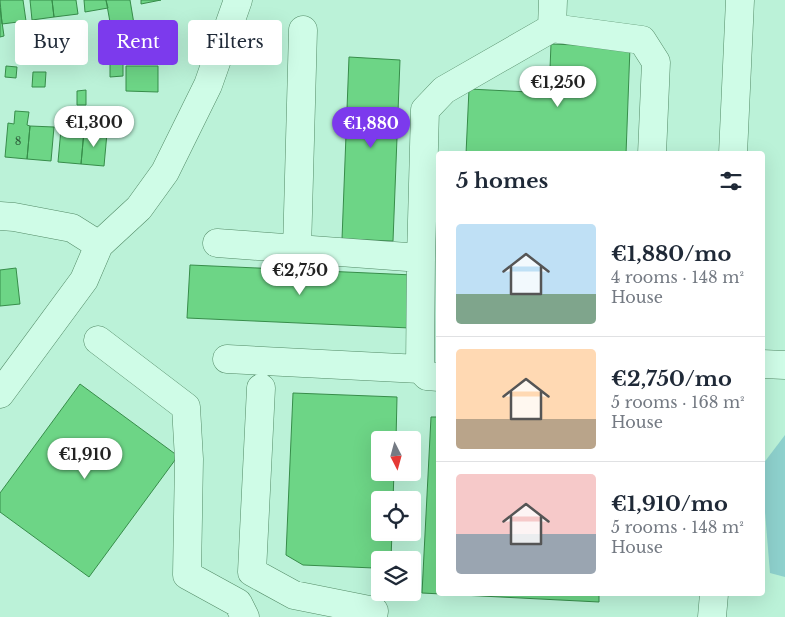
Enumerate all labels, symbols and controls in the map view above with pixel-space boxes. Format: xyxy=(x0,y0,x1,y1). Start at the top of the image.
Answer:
chip: Buy xyxy=(15,20,88,65)
chip: Rent xyxy=(98,20,178,65)
chip: Filters xyxy=(188,20,282,65)
pin: €1,250 xyxy=(517,66,599,108)
text: €1,250 xyxy=(530,72,586,92)
pin: €1,300 xyxy=(53,106,135,148)
pin: €1,880 xyxy=(330,106,412,149)
text: €1,300 xyxy=(65,112,123,132)
text: €1,880 xyxy=(343,113,399,133)
house number: 8 xyxy=(15,134,21,148)
icon: filters xyxy=(717,167,745,195)
text: 5 homes xyxy=(456,168,548,194)
text: €1,880/mo xyxy=(611,241,731,267)
icon: home xyxy=(496,244,556,304)
pin: €2,750 xyxy=(259,254,341,296)
text: €2,750 xyxy=(272,260,328,280)
text: 4 rooms · 148 m² xyxy=(611,267,744,287)
text: House xyxy=(611,287,663,307)
text: €2,750/mo xyxy=(611,366,732,392)
icon: home xyxy=(496,369,556,429)
text: 5 rooms · 168 m² xyxy=(611,392,745,412)
text: House xyxy=(611,412,663,432)
north arrow xyxy=(371,431,421,481)
map controls xyxy=(371,431,421,601)
pin: €1,910 xyxy=(44,438,126,480)
text: €1,910 xyxy=(58,444,112,464)
button: locate xyxy=(371,491,421,541)
text: €1,910/mo xyxy=(611,491,728,517)
icon: home xyxy=(496,494,556,554)
text: 5 rooms · 148 m² xyxy=(611,517,744,537)
text: House xyxy=(611,537,663,557)
button: layers xyxy=(371,551,421,601)

